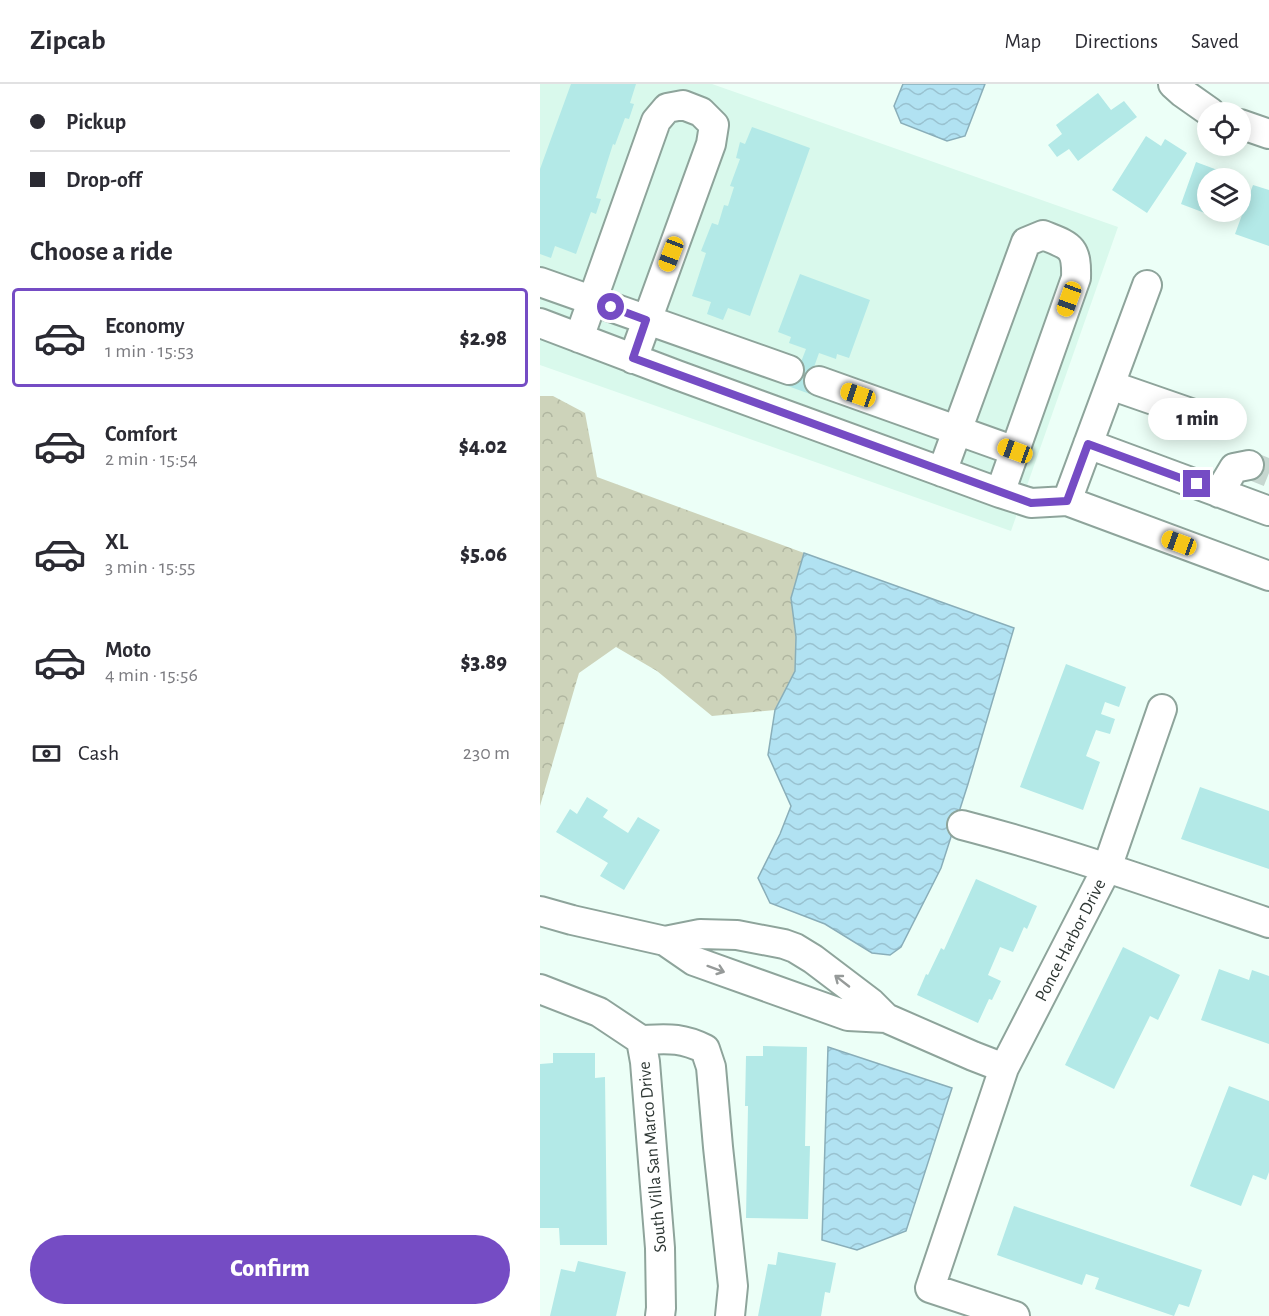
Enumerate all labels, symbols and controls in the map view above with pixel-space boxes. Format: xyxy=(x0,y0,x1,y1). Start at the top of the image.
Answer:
text: Zipcab xyxy=(30,27,106,55)
text: Map xyxy=(1005,31,1041,52)
text: Directions xyxy=(1074,31,1158,52)
text: Saved xyxy=(1191,31,1239,52)
map controls xyxy=(1197,102,1251,222)
button: locate xyxy=(1197,102,1251,156)
text: Pickup xyxy=(66,111,126,133)
button: layers xyxy=(1197,168,1251,222)
text: Drop-off xyxy=(66,169,142,191)
car xyxy=(656,234,686,274)
text: Choose a ride xyxy=(30,238,173,265)
car xyxy=(1054,279,1084,319)
route start xyxy=(597,293,624,320)
icon: car xyxy=(33,311,87,365)
text: Economy xyxy=(105,315,185,337)
text: $2.98 xyxy=(460,327,507,349)
text: 1 min · 15:53 xyxy=(105,341,194,361)
car xyxy=(838,381,878,409)
callout: 1 min xyxy=(1148,397,1246,439)
text: 1 min xyxy=(1176,409,1219,429)
icon: car xyxy=(33,419,87,473)
text: Comfort xyxy=(105,423,177,445)
text: $4.02 xyxy=(459,435,507,457)
car xyxy=(995,436,1035,466)
text: 2 min · 15:54 xyxy=(105,449,198,469)
route end xyxy=(1183,470,1210,497)
icon: car xyxy=(33,527,87,581)
car xyxy=(1159,528,1199,558)
text: XL xyxy=(105,531,128,553)
text: $5.06 xyxy=(460,543,507,565)
text: 3 min · 15:55 xyxy=(105,557,195,577)
icon: car xyxy=(33,635,87,689)
text: Moto xyxy=(105,639,151,661)
text: $3.89 xyxy=(460,651,507,673)
text: 4 min · 15:56 xyxy=(105,665,198,685)
icon: cash xyxy=(30,737,63,770)
text: Cash xyxy=(78,742,119,764)
text: 230 m xyxy=(463,743,510,763)
street label: Ponce Harbor Drive xyxy=(1032,876,1110,1005)
one-way arrow xyxy=(706,964,725,975)
one-way arrow xyxy=(834,974,850,987)
street label: South Villa San Marco Drive xyxy=(636,1061,670,1253)
button: Confirm xyxy=(30,1235,510,1304)

